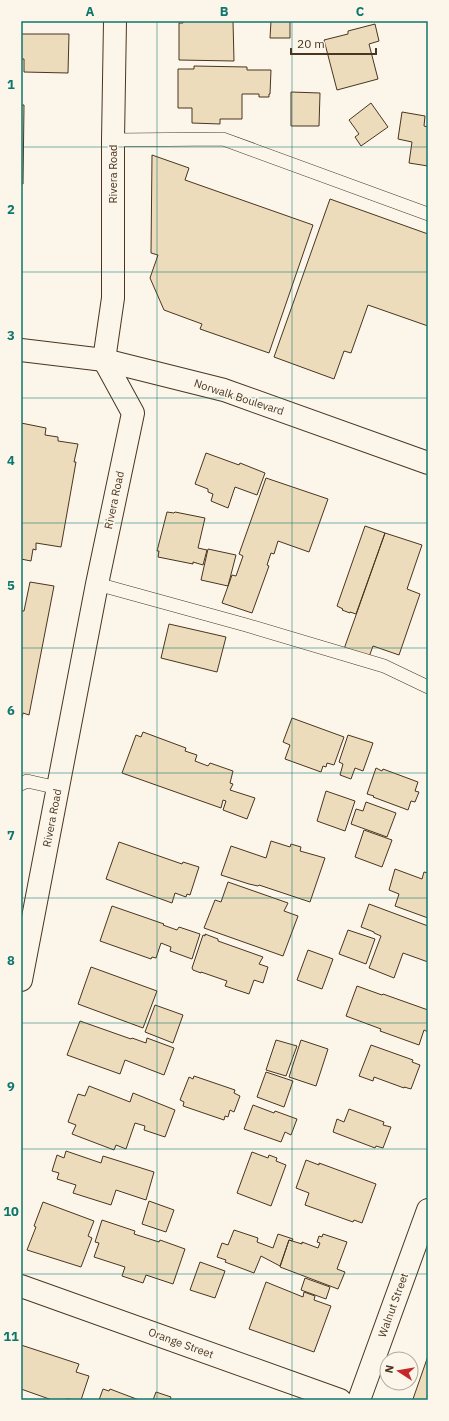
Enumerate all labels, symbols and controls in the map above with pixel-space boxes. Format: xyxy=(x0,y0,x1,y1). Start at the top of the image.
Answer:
text: A xyxy=(86,3,95,20)
text: B xyxy=(220,3,229,20)
text: C xyxy=(356,3,365,20)
scale bar xyxy=(291,30,376,56)
text: 20 m xyxy=(297,36,325,51)
text: 1 xyxy=(7,76,15,93)
street label: Rivera Road xyxy=(106,145,120,203)
text: 2 xyxy=(7,201,15,218)
text: 3 xyxy=(7,327,15,344)
street label: Norwalk Boulevard xyxy=(192,376,286,418)
text: 4 xyxy=(7,452,15,469)
street label: Rivera Road xyxy=(101,470,127,530)
text: 5 xyxy=(7,577,15,594)
text: 6 xyxy=(7,702,15,719)
street label: Rivera Road xyxy=(40,788,64,848)
text: 7 xyxy=(7,827,15,844)
text: 8 xyxy=(7,952,15,969)
text: 9 xyxy=(7,1078,15,1095)
text: 10 xyxy=(3,1203,19,1220)
street label: Walnut Street xyxy=(375,1271,411,1339)
street label: Orange Street xyxy=(146,1325,216,1361)
text: 11 xyxy=(3,1328,19,1345)
north arrow xyxy=(379,1351,419,1391)
text: N xyxy=(382,1364,397,1374)

